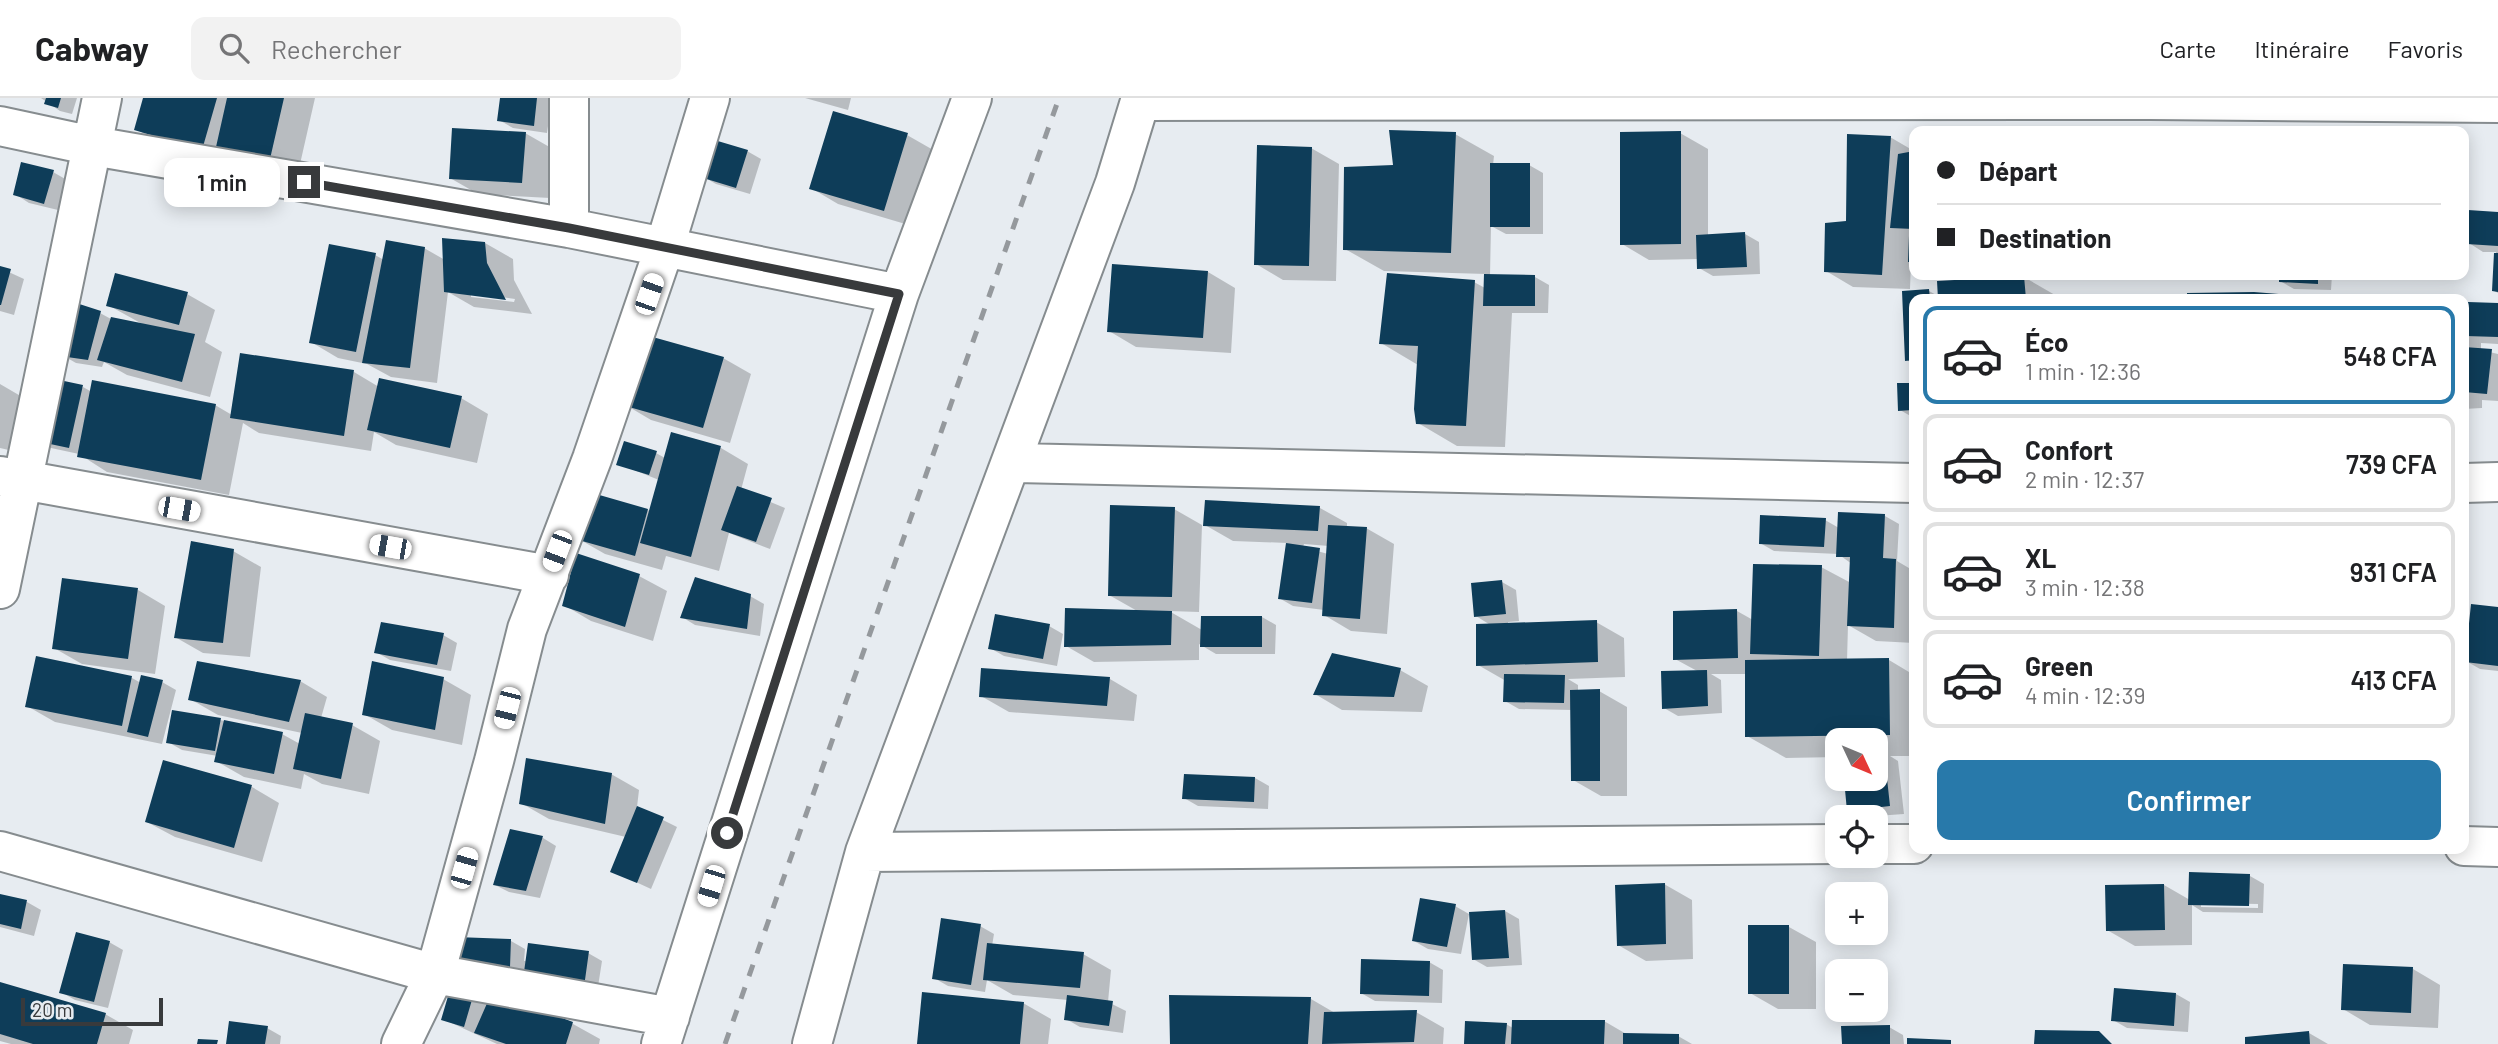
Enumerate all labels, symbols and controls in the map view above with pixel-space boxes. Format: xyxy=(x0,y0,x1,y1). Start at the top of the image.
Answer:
search box xyxy=(191,17,681,80)
text: Cabway xyxy=(35,28,149,68)
icon: search xyxy=(215,29,253,67)
text: Rechercher xyxy=(271,33,402,64)
text: Carte xyxy=(2160,34,2216,63)
text: Itinéraire xyxy=(2254,34,2350,63)
text: Favoris xyxy=(2388,34,2463,63)
text: Départ xyxy=(1979,155,2058,186)
callout: 1 min xyxy=(164,158,280,206)
route end xyxy=(288,166,320,198)
text: 1 min xyxy=(197,168,247,196)
text: Destination xyxy=(1979,222,2112,253)
car xyxy=(633,271,666,317)
icon: car xyxy=(1941,324,2004,387)
text: Éco xyxy=(2025,326,2068,357)
text: 548 CFA xyxy=(2343,340,2437,371)
text: 1 min · 12:36 xyxy=(2025,357,2141,385)
icon: car xyxy=(1941,432,2004,495)
text: Confort xyxy=(2025,434,2113,465)
text: 739 CFA xyxy=(2346,448,2437,479)
text: 2 min · 12:37 xyxy=(2025,465,2144,493)
car xyxy=(157,495,202,523)
car xyxy=(540,528,575,574)
car xyxy=(368,533,413,561)
icon: car xyxy=(1941,540,2004,603)
text: XL xyxy=(2025,542,2056,573)
text: 931 CFA xyxy=(2350,556,2437,587)
text: 3 min · 12:38 xyxy=(2025,573,2145,601)
icon: car xyxy=(1941,648,2004,711)
text: Green xyxy=(2025,650,2093,681)
text: 413 CFA xyxy=(2351,664,2437,695)
text: 4 min · 12:39 xyxy=(2025,681,2146,709)
car xyxy=(492,685,523,731)
north arrow xyxy=(1825,728,1888,791)
map controls xyxy=(1825,728,1888,1022)
button: Confirmer xyxy=(1937,760,2441,840)
button: locate xyxy=(1825,805,1888,868)
route start xyxy=(711,817,743,849)
car xyxy=(449,845,480,891)
car xyxy=(695,863,728,909)
button: + xyxy=(1825,882,1888,945)
button: − xyxy=(1825,959,1888,1022)
scale bar xyxy=(21,995,163,1027)
text: 20 m xyxy=(32,998,72,1021)

